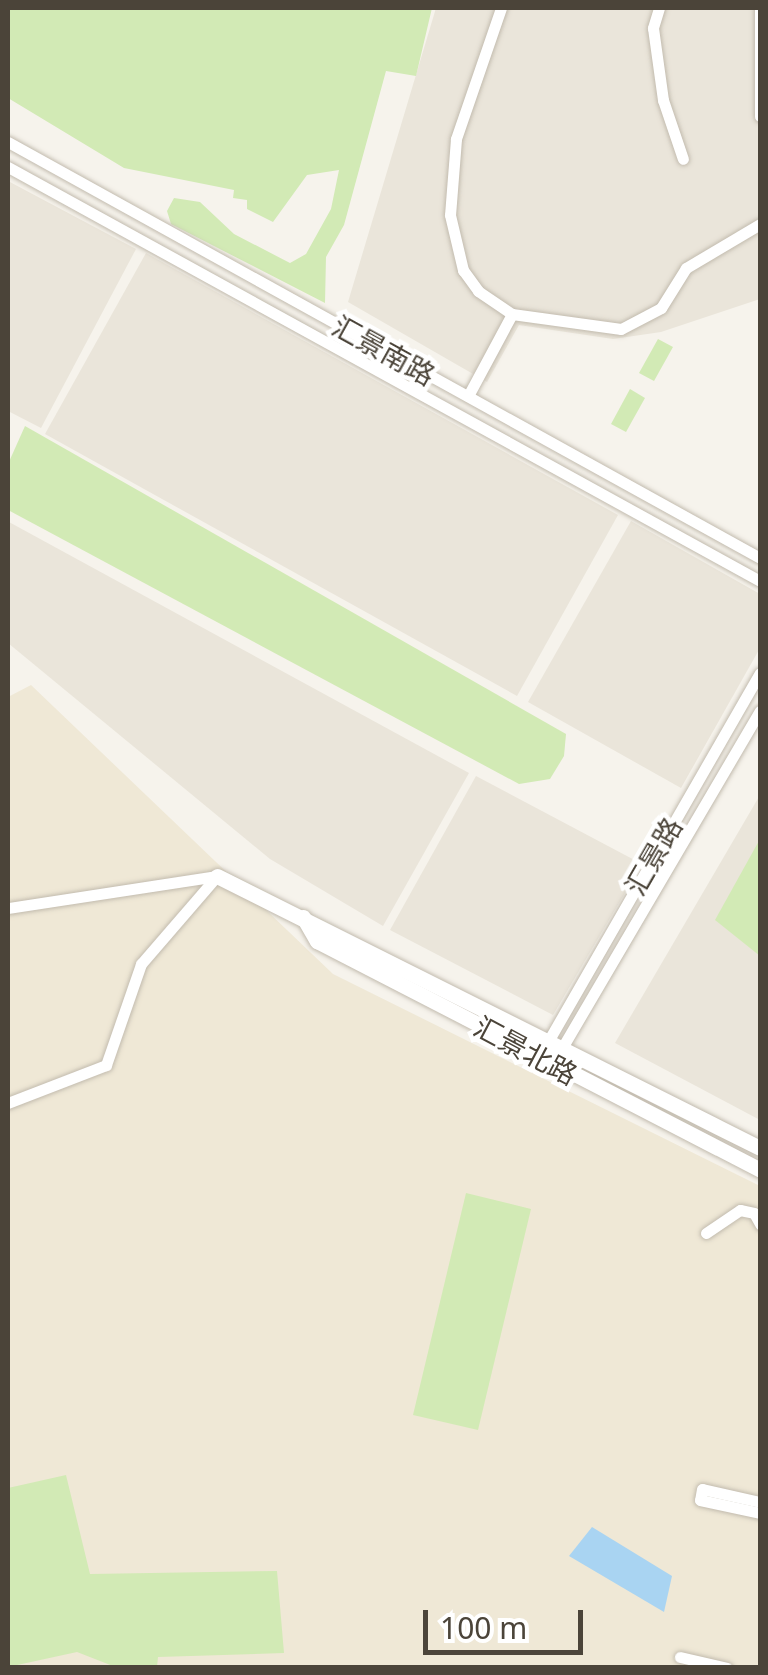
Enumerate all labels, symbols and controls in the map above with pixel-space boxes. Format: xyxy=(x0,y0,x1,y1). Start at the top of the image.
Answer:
street label: 汇景南路 xyxy=(327,308,441,392)
street label: 汇景路 xyxy=(617,811,689,901)
street label: 汇景北路 xyxy=(469,1009,583,1091)
scale bar xyxy=(428,1590,588,1652)
text: 100 m xyxy=(440,1607,527,1648)

